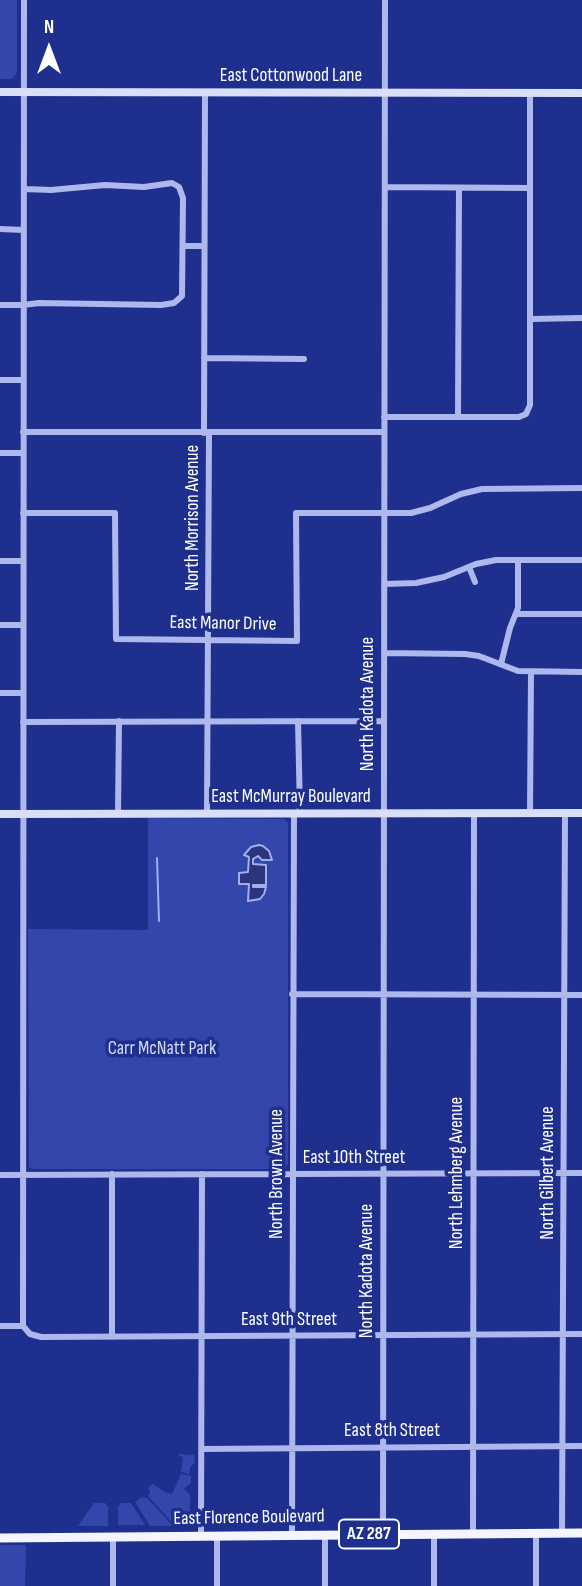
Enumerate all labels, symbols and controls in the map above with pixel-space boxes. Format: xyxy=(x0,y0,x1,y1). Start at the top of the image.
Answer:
north arrow xyxy=(14,14,84,84)
text: N xyxy=(44,16,54,39)
street label: East Cottonwood Lane xyxy=(220,65,362,87)
street label: North Morrison Avenue xyxy=(182,445,204,591)
street label: East Manor Drive xyxy=(169,612,277,636)
street label: North Kadota Avenue xyxy=(357,637,379,771)
street label: East McMurray Boulevard xyxy=(211,786,371,808)
park label: Carr McNatt Park xyxy=(108,1038,216,1060)
street label: North Lehmberg Avenue xyxy=(446,1097,468,1249)
street label: North Gilbert Avenue xyxy=(537,1106,559,1240)
street label: North Brown Avenue xyxy=(266,1109,288,1239)
street label: East 10th Street xyxy=(303,1147,405,1169)
street label: North Kadota Avenue xyxy=(356,1204,378,1338)
street label: East 9th Street xyxy=(241,1309,337,1331)
street label: East 8th Street xyxy=(344,1420,440,1442)
street label: East Florence Boulevard xyxy=(173,1505,325,1531)
road number: AZ 287 xyxy=(339,1520,399,1548)

